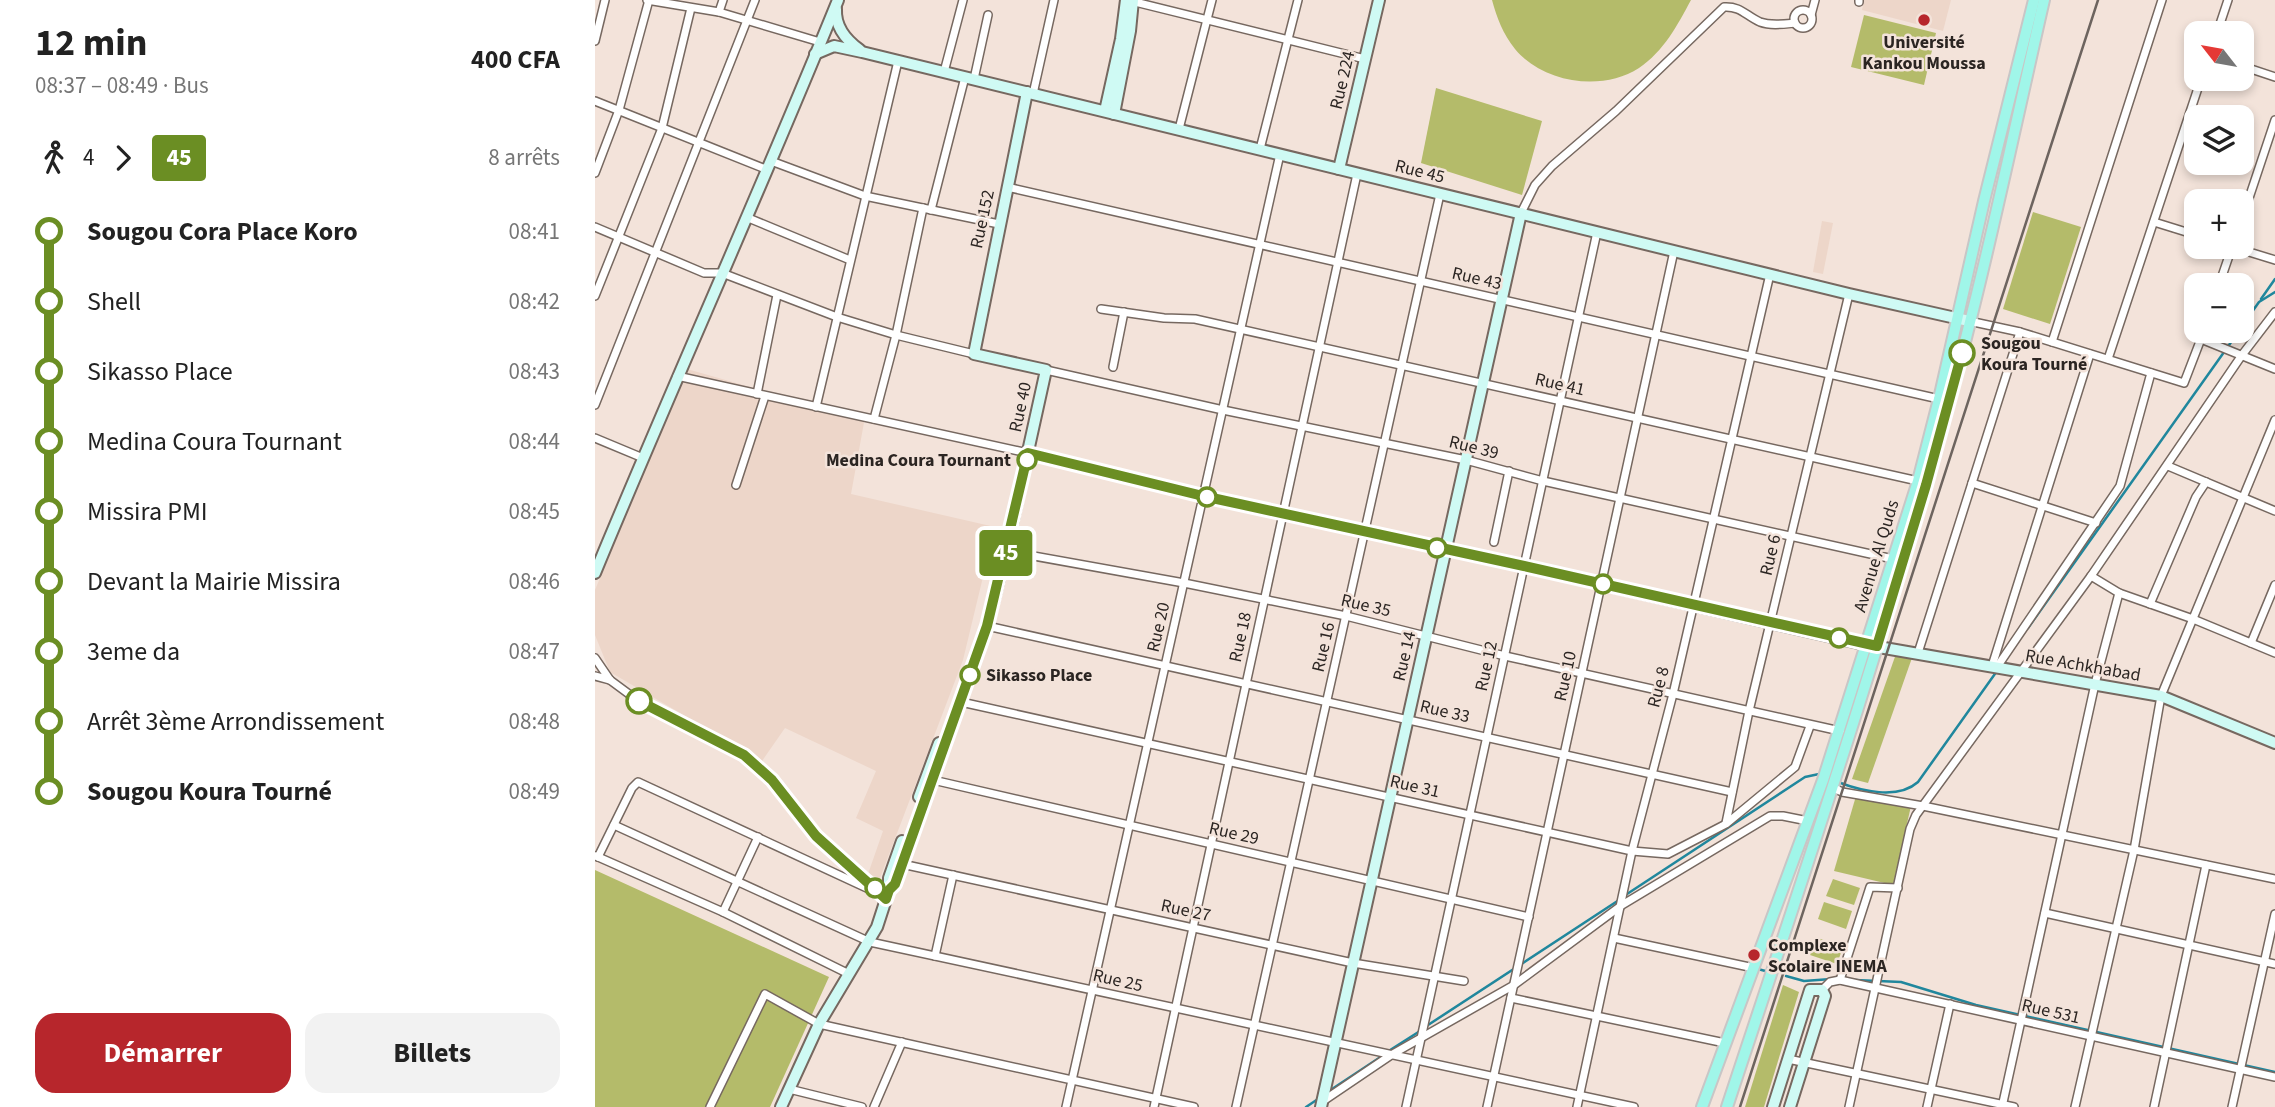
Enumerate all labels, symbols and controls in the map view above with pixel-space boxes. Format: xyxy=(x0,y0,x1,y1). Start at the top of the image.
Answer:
marker: Université Kankou Moussa xyxy=(1916,12,1932,28)
text: 12 min xyxy=(35,16,148,70)
north arrow xyxy=(2184,21,2254,91)
map controls xyxy=(2184,21,2254,343)
place label: Université Kankou Moussa xyxy=(1862,30,1986,76)
text: 400 CFA xyxy=(471,41,560,78)
street label: Rue 224 xyxy=(1324,48,1361,112)
text: 08:37 – 08:49 · Bus xyxy=(35,69,209,102)
button: layers xyxy=(2184,105,2254,175)
icon: walk xyxy=(35,139,73,177)
icon: forward xyxy=(104,139,142,177)
text: 45 xyxy=(166,140,192,175)
text: 4 xyxy=(83,141,94,174)
text: 8 arrêts xyxy=(488,141,560,174)
street label: Rue 45 xyxy=(1392,153,1447,190)
street label: Rue 152 xyxy=(964,187,1001,251)
button: + xyxy=(2184,189,2254,259)
text: Sougou Cora Place Koro xyxy=(87,213,358,250)
text: 08:41 xyxy=(509,215,560,248)
street label: Rue 43 xyxy=(1449,261,1504,296)
button: − xyxy=(2184,273,2254,343)
text: Shell xyxy=(87,283,141,320)
text: 08:42 xyxy=(509,285,560,318)
place label: Sougou Koura Tourné xyxy=(1981,331,2087,377)
marker: Sougou Koura Tourné xyxy=(1949,340,1975,366)
text: Sikasso Place xyxy=(87,353,233,390)
text: 08:43 xyxy=(509,355,560,388)
street label: Rue 41 xyxy=(1532,367,1587,402)
street label: Rue 40 xyxy=(1003,380,1038,434)
text: Medina Coura Tournant xyxy=(87,423,342,460)
text: 08:44 xyxy=(509,425,560,458)
street label: Rue 39 xyxy=(1446,429,1501,466)
place label: Medina Coura Tournant xyxy=(826,448,1011,473)
marker: Medina Coura Tournant xyxy=(1017,450,1037,470)
unlabelled marker xyxy=(1197,487,1217,507)
text: Missira PMI xyxy=(87,493,208,530)
text: 08:45 xyxy=(509,495,560,528)
street label: Avenue Al Quds xyxy=(1848,497,1905,615)
line badge: 45 xyxy=(975,530,1038,576)
street label: Rue 6 xyxy=(1754,532,1787,578)
text: 45 xyxy=(993,535,1019,570)
unlabelled marker xyxy=(1427,538,1447,558)
text: Devant la Mairie Missira xyxy=(87,563,341,600)
text: 08:46 xyxy=(509,565,560,598)
unlabelled marker xyxy=(1593,574,1613,594)
street label: Rue 35 xyxy=(1338,588,1393,623)
street label: Rue 20 xyxy=(1141,600,1176,655)
street label: Rue 18 xyxy=(1223,610,1258,664)
street label: Rue 16 xyxy=(1306,620,1341,675)
unlabelled marker xyxy=(1829,628,1849,648)
street label: Rue 14 xyxy=(1387,629,1422,684)
text: 3eme da xyxy=(87,633,180,670)
text: 08:47 xyxy=(509,635,560,668)
street label: Rue 12 xyxy=(1469,639,1504,693)
street label: Rue Achkhabad xyxy=(2023,643,2143,688)
street label: Rue 10 xyxy=(1548,649,1583,703)
place label: Sikasso Place xyxy=(986,663,1092,688)
street label: Rue 8 xyxy=(1641,664,1676,710)
marker: Sikasso Place xyxy=(960,665,980,685)
unlabelled marker xyxy=(626,688,652,714)
street label: Rue 33 xyxy=(1417,694,1472,729)
text: Arrêt 3ème Arrondissement xyxy=(87,703,384,740)
text: 08:48 xyxy=(509,705,560,738)
street label: Rue 31 xyxy=(1387,769,1442,804)
text: Sougou Koura Tourné xyxy=(87,773,332,810)
text: 08:49 xyxy=(509,775,560,808)
street label: Rue 29 xyxy=(1206,816,1261,851)
unlabelled marker xyxy=(865,878,885,898)
street label: Rue 27 xyxy=(1159,893,1213,928)
place label: Complexe Scolaire INEMA xyxy=(1768,933,1887,979)
marker: Complexe Scolaire INEMA xyxy=(1746,947,1762,963)
street label: Rue 25 xyxy=(1090,963,1145,998)
street label: Rue 531 xyxy=(2019,993,2083,1030)
button: Démarrer xyxy=(35,1013,291,1093)
button: Billets xyxy=(305,1013,560,1093)

